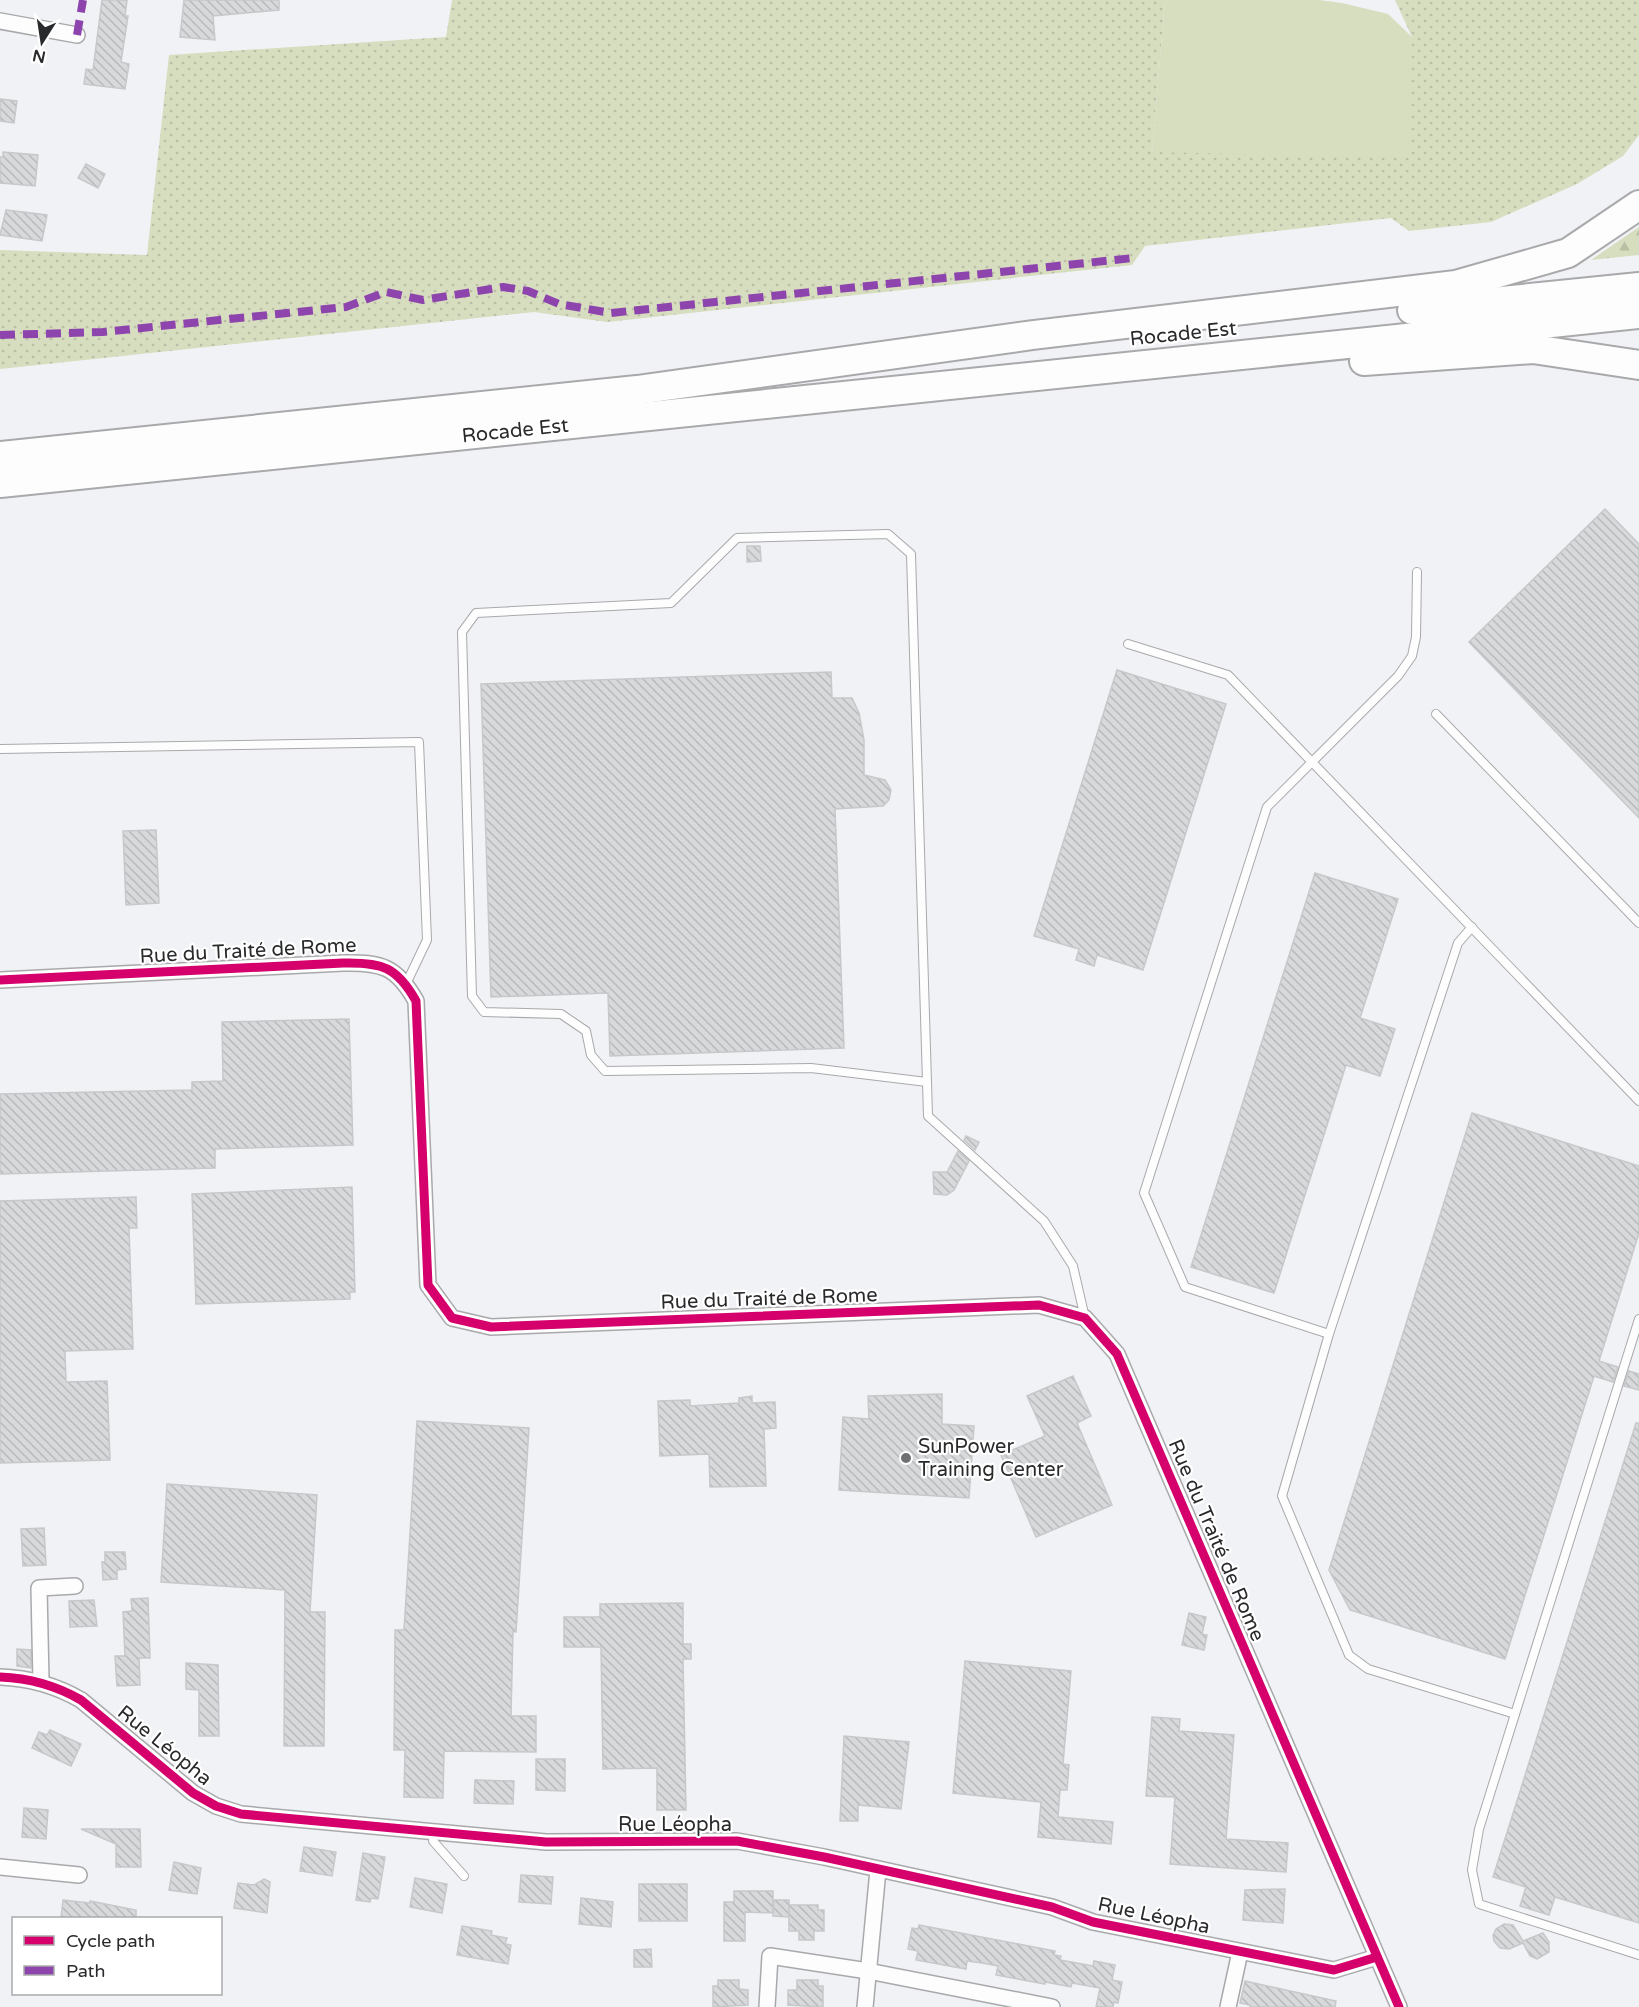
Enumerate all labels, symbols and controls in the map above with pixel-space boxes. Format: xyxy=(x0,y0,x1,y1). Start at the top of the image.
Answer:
north arrow xyxy=(12,12,72,72)
text: N xyxy=(31,45,47,67)
street label: Rocade Est xyxy=(1129,316,1238,352)
street label: Rocade Est xyxy=(461,413,570,449)
street label: Rue du Traité de Rome xyxy=(139,933,357,969)
street label: Rue du Traité de Rome xyxy=(660,1283,878,1315)
place label: SunPower Training Center xyxy=(918,1435,1064,1482)
street label: Rue du Traité de Rome xyxy=(1163,1436,1270,1645)
marker: SunPower Training Center xyxy=(899,1451,913,1465)
street label: Rue Léopha xyxy=(113,1701,216,1791)
street label: Rue Léopha xyxy=(618,1813,732,1837)
street label: Rue Léopha xyxy=(1096,1892,1212,1940)
legend xyxy=(12,1917,222,1995)
text: Cycle path xyxy=(66,1930,155,1952)
text: Path xyxy=(66,1960,105,1982)

